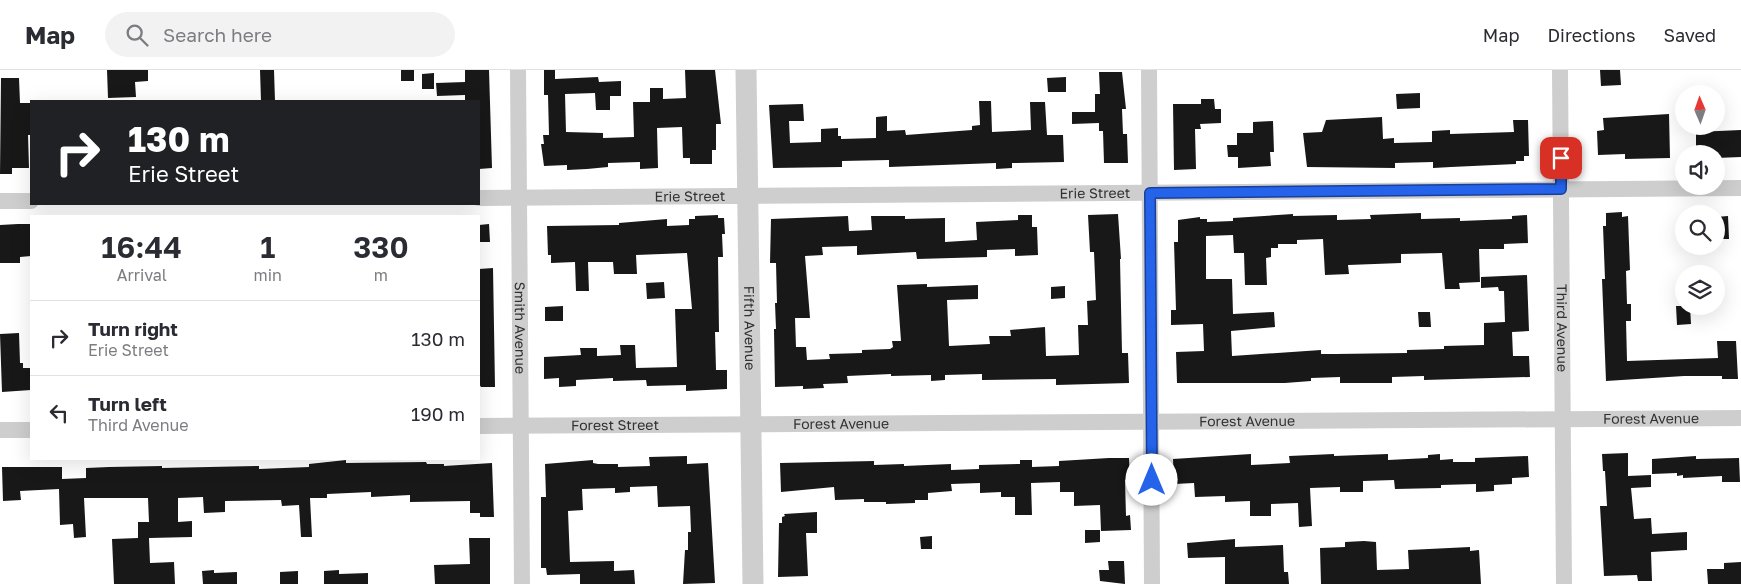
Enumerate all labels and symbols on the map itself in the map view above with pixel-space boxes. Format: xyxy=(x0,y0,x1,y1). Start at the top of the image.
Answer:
north arrow xyxy=(1675,85,1725,135)
pin xyxy=(1540,137,1582,179)
street label: Erie Street xyxy=(1059,184,1130,201)
street label: Erie Street xyxy=(654,187,726,205)
street label: Smith Avenue xyxy=(512,282,529,374)
street label: Third Avenue xyxy=(1554,284,1571,372)
street label: Fifth Avenue xyxy=(741,286,759,370)
street label: Forest Avenue xyxy=(1603,409,1699,427)
street label: Forest Avenue xyxy=(1199,412,1295,429)
street label: Forest Avenue xyxy=(793,414,889,432)
street label: Forest Street xyxy=(571,416,659,433)
position arrow xyxy=(1125,453,1177,505)

